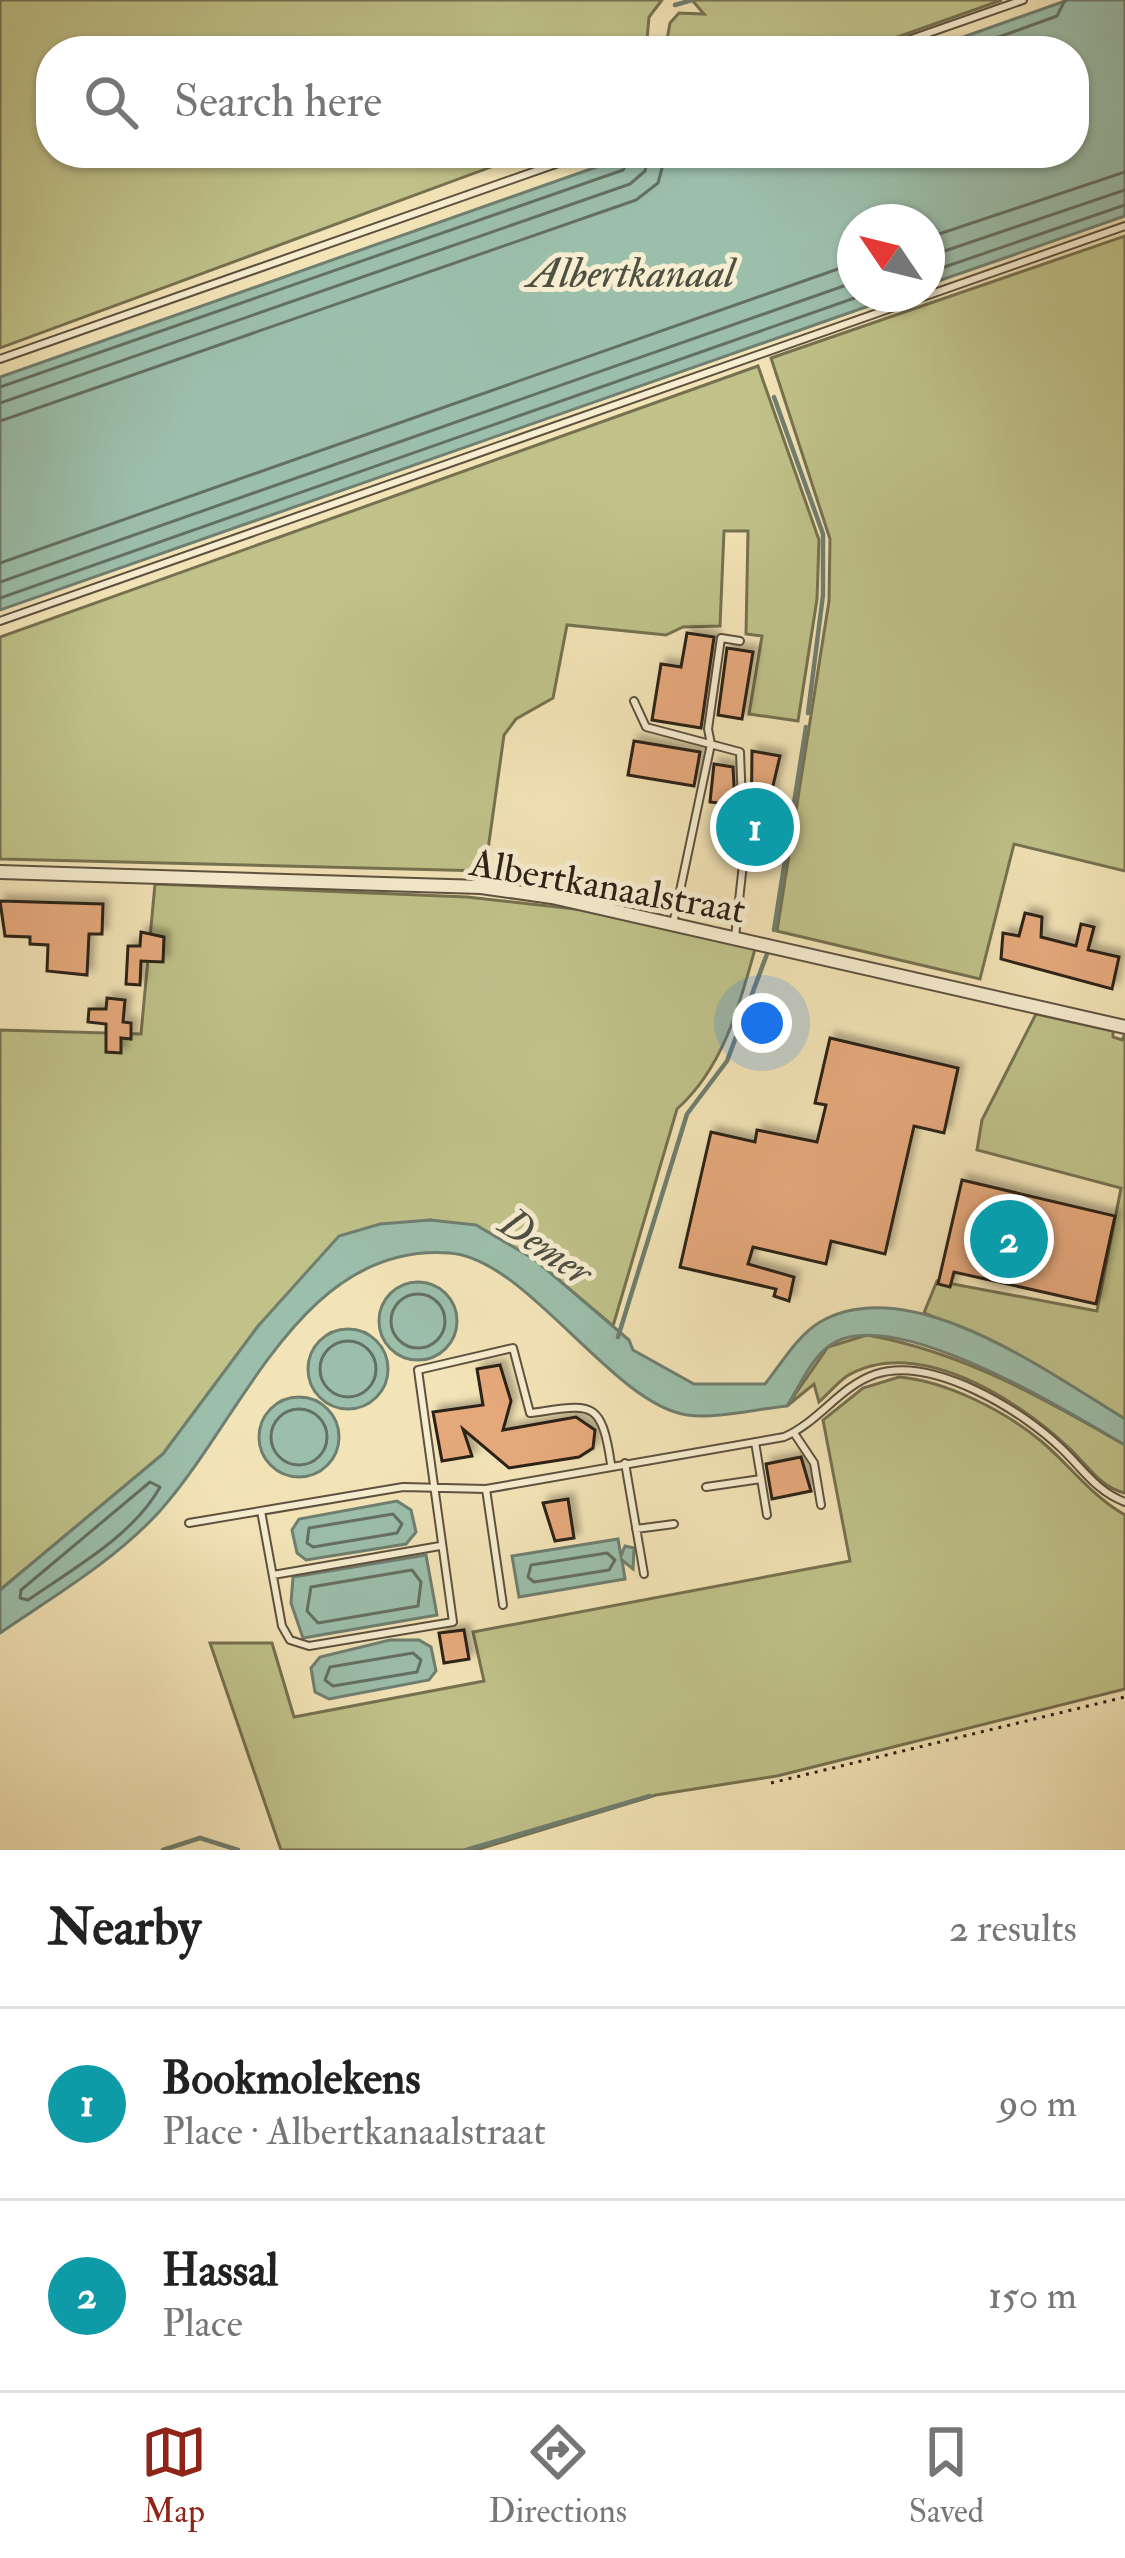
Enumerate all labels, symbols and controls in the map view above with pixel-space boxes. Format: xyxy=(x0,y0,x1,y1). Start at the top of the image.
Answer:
search box xyxy=(36,36,1089,168)
icon: search xyxy=(78,69,144,135)
text: Search here xyxy=(174,74,382,130)
north arrow xyxy=(837,204,945,312)
water label: Albertkanaal xyxy=(523,248,738,300)
pin: 1 xyxy=(716,782,794,872)
street label: Albertkanaalstraat xyxy=(465,838,749,935)
your location xyxy=(732,993,792,1053)
pin: 2 xyxy=(970,1194,1048,1284)
water label: Demer xyxy=(487,1196,605,1300)
text: Nearby xyxy=(48,1896,201,1960)
text: 2 results xyxy=(949,1904,1077,1953)
text: Bookmolekens xyxy=(162,2051,421,2107)
text: 1 xyxy=(80,2079,94,2128)
text: 90 m xyxy=(999,2079,1077,2128)
text: Place · Albertkanaalstraat xyxy=(162,2107,546,2156)
text: Hassal xyxy=(162,2243,278,2299)
text: 2 xyxy=(77,2271,97,2320)
text: 150 m xyxy=(988,2271,1077,2320)
text: Place xyxy=(162,2299,243,2348)
tab: Map xyxy=(141,2419,207,2532)
tab: Directions xyxy=(489,2419,627,2532)
tab: Saved xyxy=(909,2419,984,2532)

